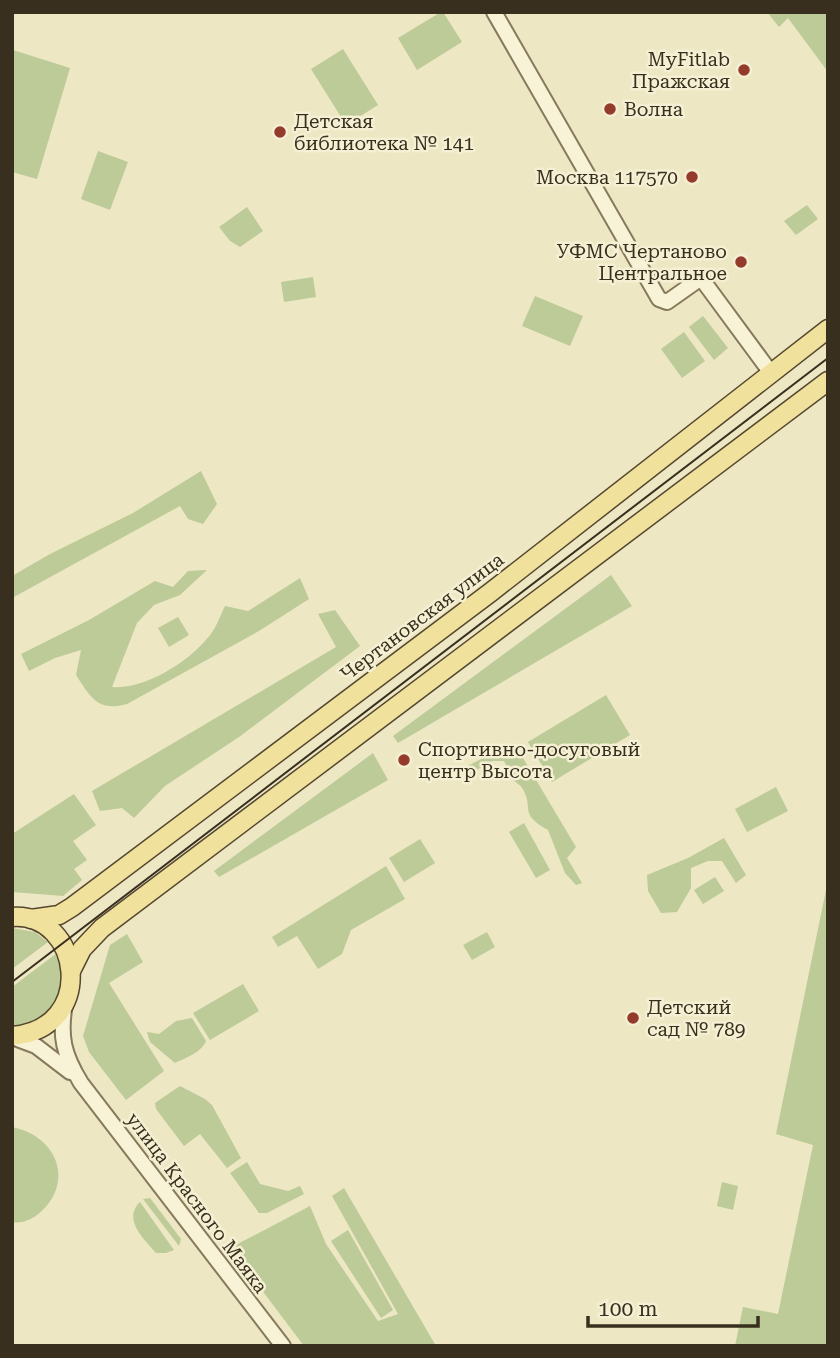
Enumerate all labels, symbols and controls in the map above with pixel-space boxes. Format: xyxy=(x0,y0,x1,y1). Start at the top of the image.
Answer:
place label: MyFitlab Пражская xyxy=(632,48,730,93)
marker: MyFitlab Пражская xyxy=(736,62,752,78)
place label: Волна xyxy=(624,98,684,121)
marker: Волна xyxy=(602,101,618,117)
place label: Детская библиотека № 141 xyxy=(294,110,474,155)
marker: Детская библиотека № 141 xyxy=(272,124,288,140)
place label: Москва 117570 xyxy=(536,166,678,189)
marker: Москва 117570 xyxy=(684,169,700,185)
place label: УФМС Чертаново Центральное xyxy=(557,240,727,285)
marker: УФМС Чертаново Центральное xyxy=(733,254,749,270)
street label: Чертановская улица xyxy=(336,548,509,686)
place label: Спортивно-досуговый центр Высота xyxy=(418,738,641,783)
marker: Спортивно-досуговый центр Высота xyxy=(396,752,412,768)
place label: Детский сад № 789 xyxy=(647,996,746,1041)
marker: Детский сад № 789 xyxy=(625,1010,641,1026)
street label: улица Красного Маяка xyxy=(122,1108,273,1298)
scale bar xyxy=(588,1284,758,1328)
text: 100 m xyxy=(598,1297,658,1321)

